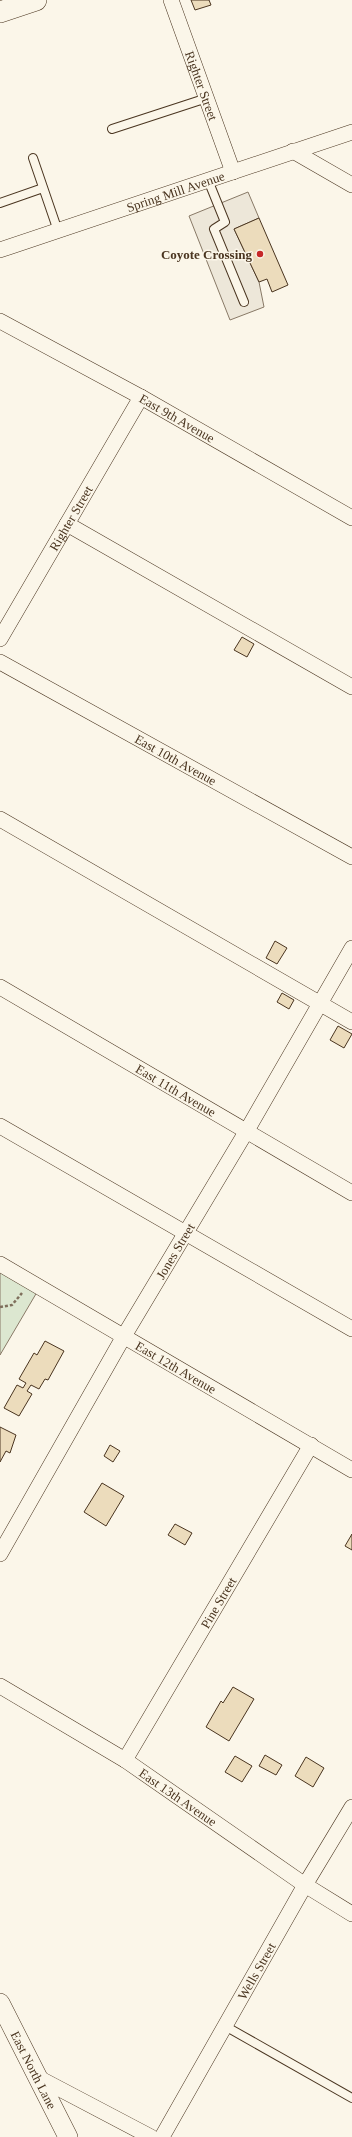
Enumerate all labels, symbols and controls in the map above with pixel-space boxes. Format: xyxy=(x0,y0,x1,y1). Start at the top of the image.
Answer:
street label: Righter Street xyxy=(182,49,221,123)
street label: Spring Mill Avenue xyxy=(124,168,227,215)
place label: Coyote Crossing xyxy=(161,247,252,262)
marker: Coyote Crossing xyxy=(255,249,265,259)
street label: East 9th Avenue xyxy=(137,390,218,445)
street label: Righter Street xyxy=(46,483,95,553)
street label: East 10th Avenue xyxy=(132,731,219,788)
street label: East 11th Avenue xyxy=(133,1061,219,1119)
street label: Jones Street xyxy=(152,1220,198,1282)
street label: East 12th Avenue xyxy=(133,1338,219,1397)
street label: Pine Street xyxy=(197,1574,239,1631)
street label: East 13th Avenue xyxy=(137,1765,220,1829)
street label: Wells Street xyxy=(234,1939,279,2002)
street label: East North Lane xyxy=(8,2028,60,2112)

